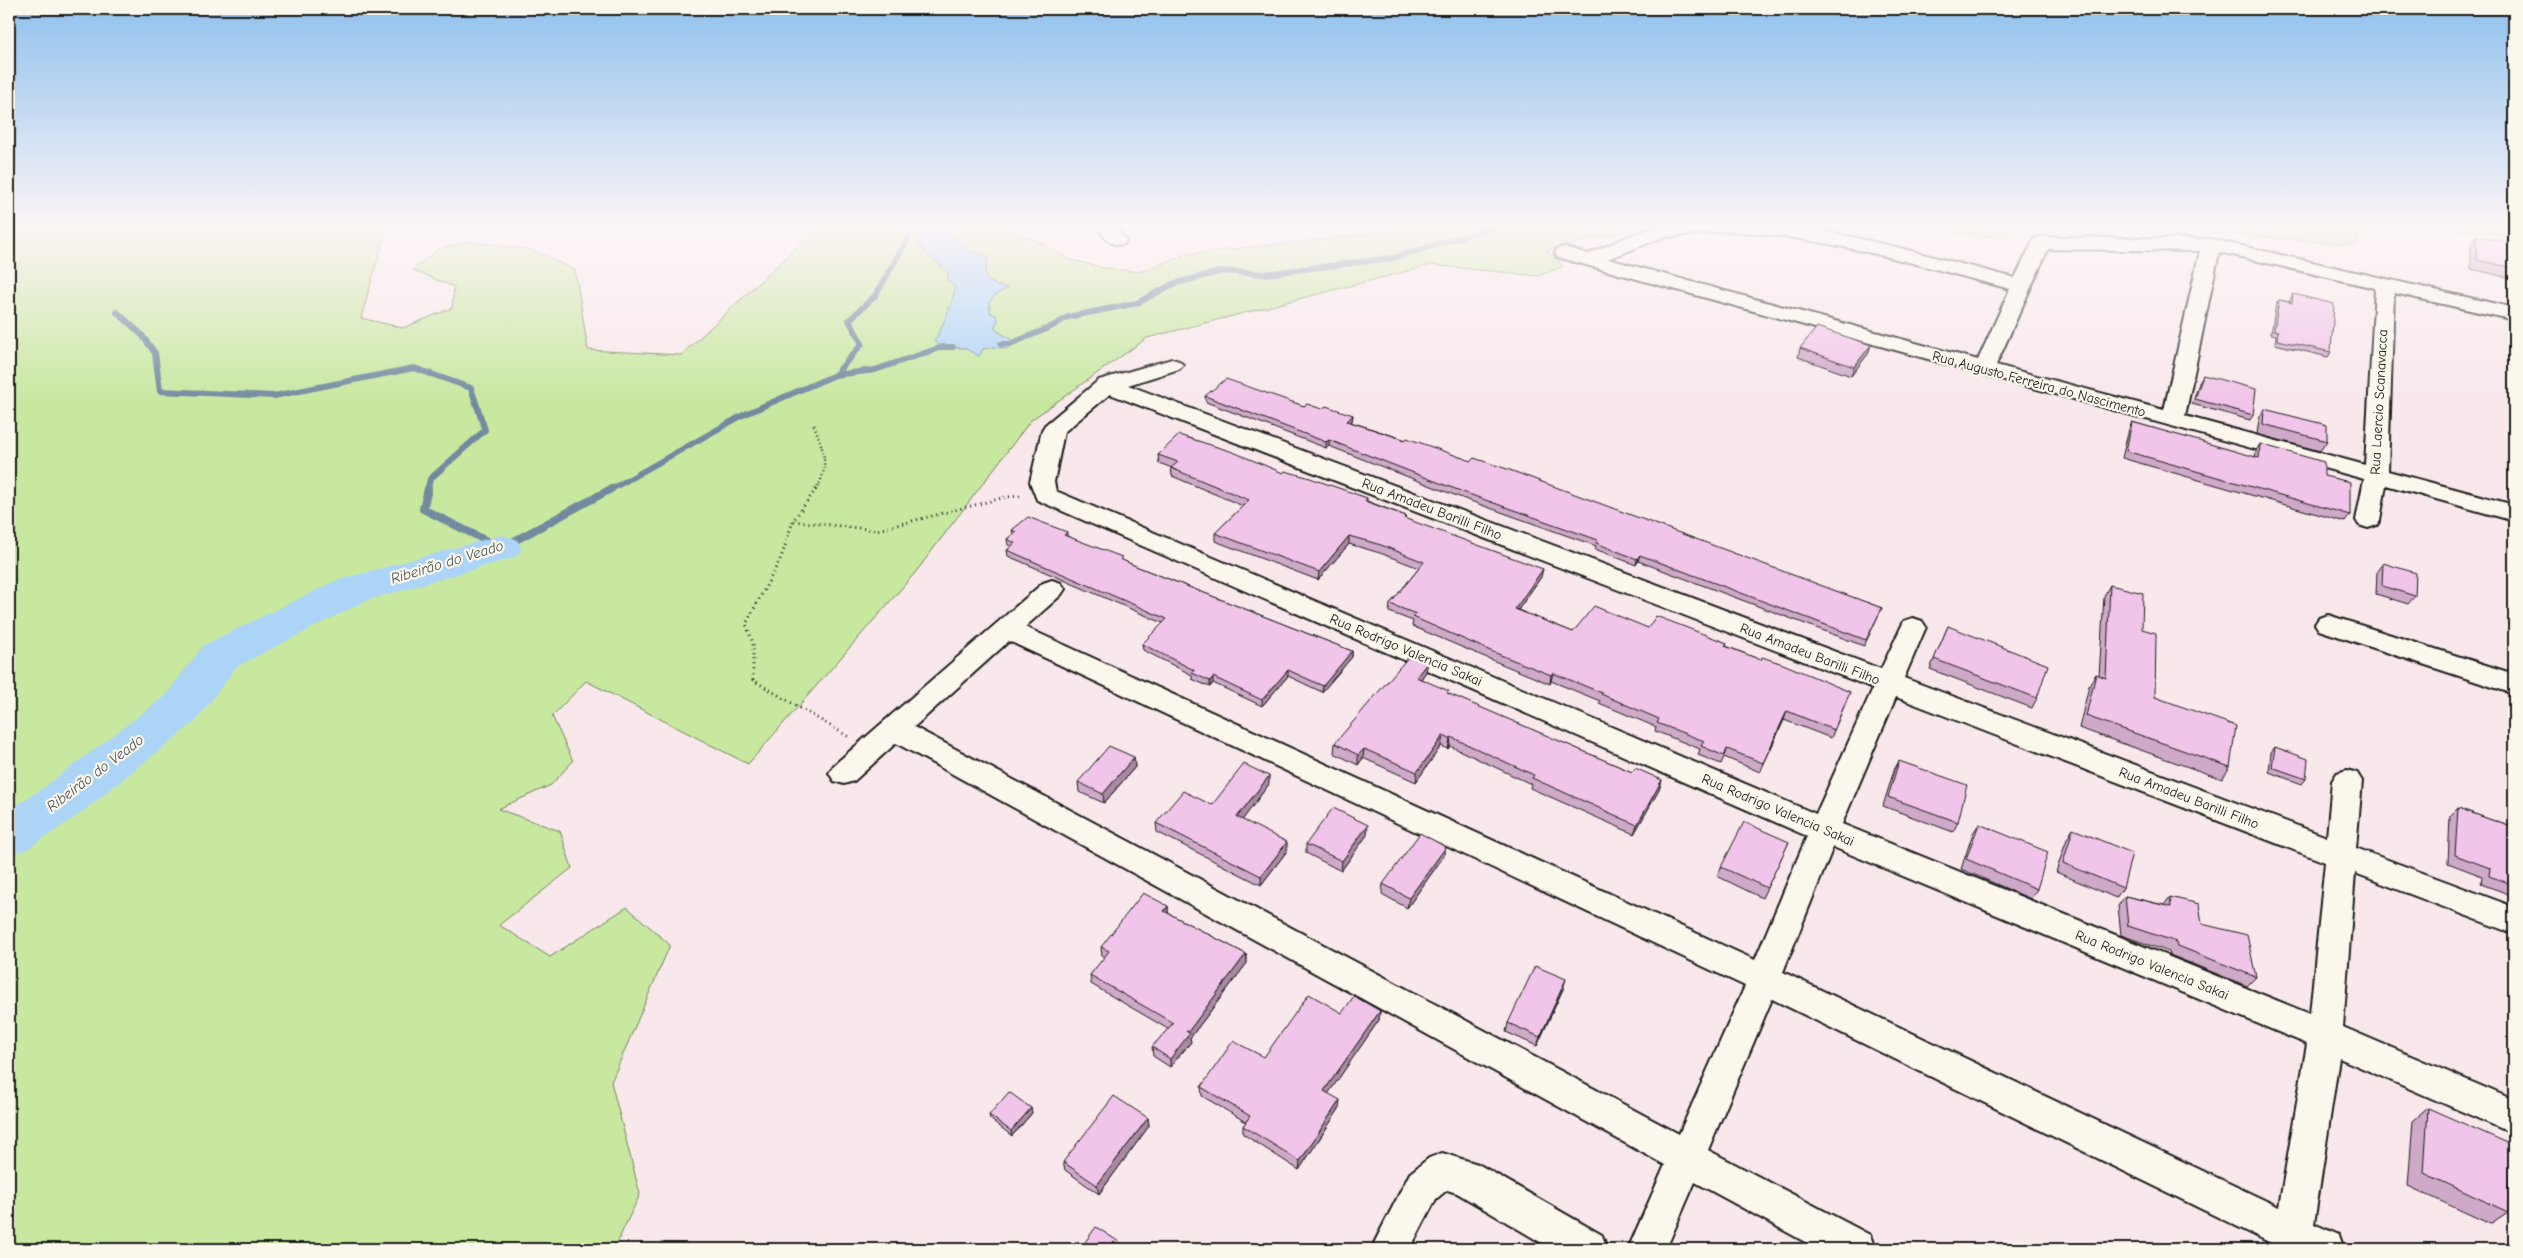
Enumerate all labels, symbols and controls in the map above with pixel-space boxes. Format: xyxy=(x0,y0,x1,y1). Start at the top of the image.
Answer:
street label: Rua Laercio Scanavacca xyxy=(2367,329,2391,475)
street label: Rua Augusto Ferreira do Nascimento xyxy=(1930,347,2148,421)
street label: Rua Amadeu Barilli Filho xyxy=(1360,474,1504,544)
water label: Ribeirão do Veado xyxy=(388,536,506,588)
street label: Rua Rodrigo Valencia Sakai xyxy=(1327,610,1485,690)
street label: Rua Amadeu Barilli Filho xyxy=(1738,619,1882,689)
water label: Ribeirão do Veado xyxy=(43,731,147,815)
street label: Rua Amadeu Barilli Filho xyxy=(2117,763,2261,833)
street label: Rua Rodrigo Valencia Sakai xyxy=(1699,770,1857,850)
street label: Rua Rodrigo Valencia Sakai xyxy=(2073,926,2231,1004)

